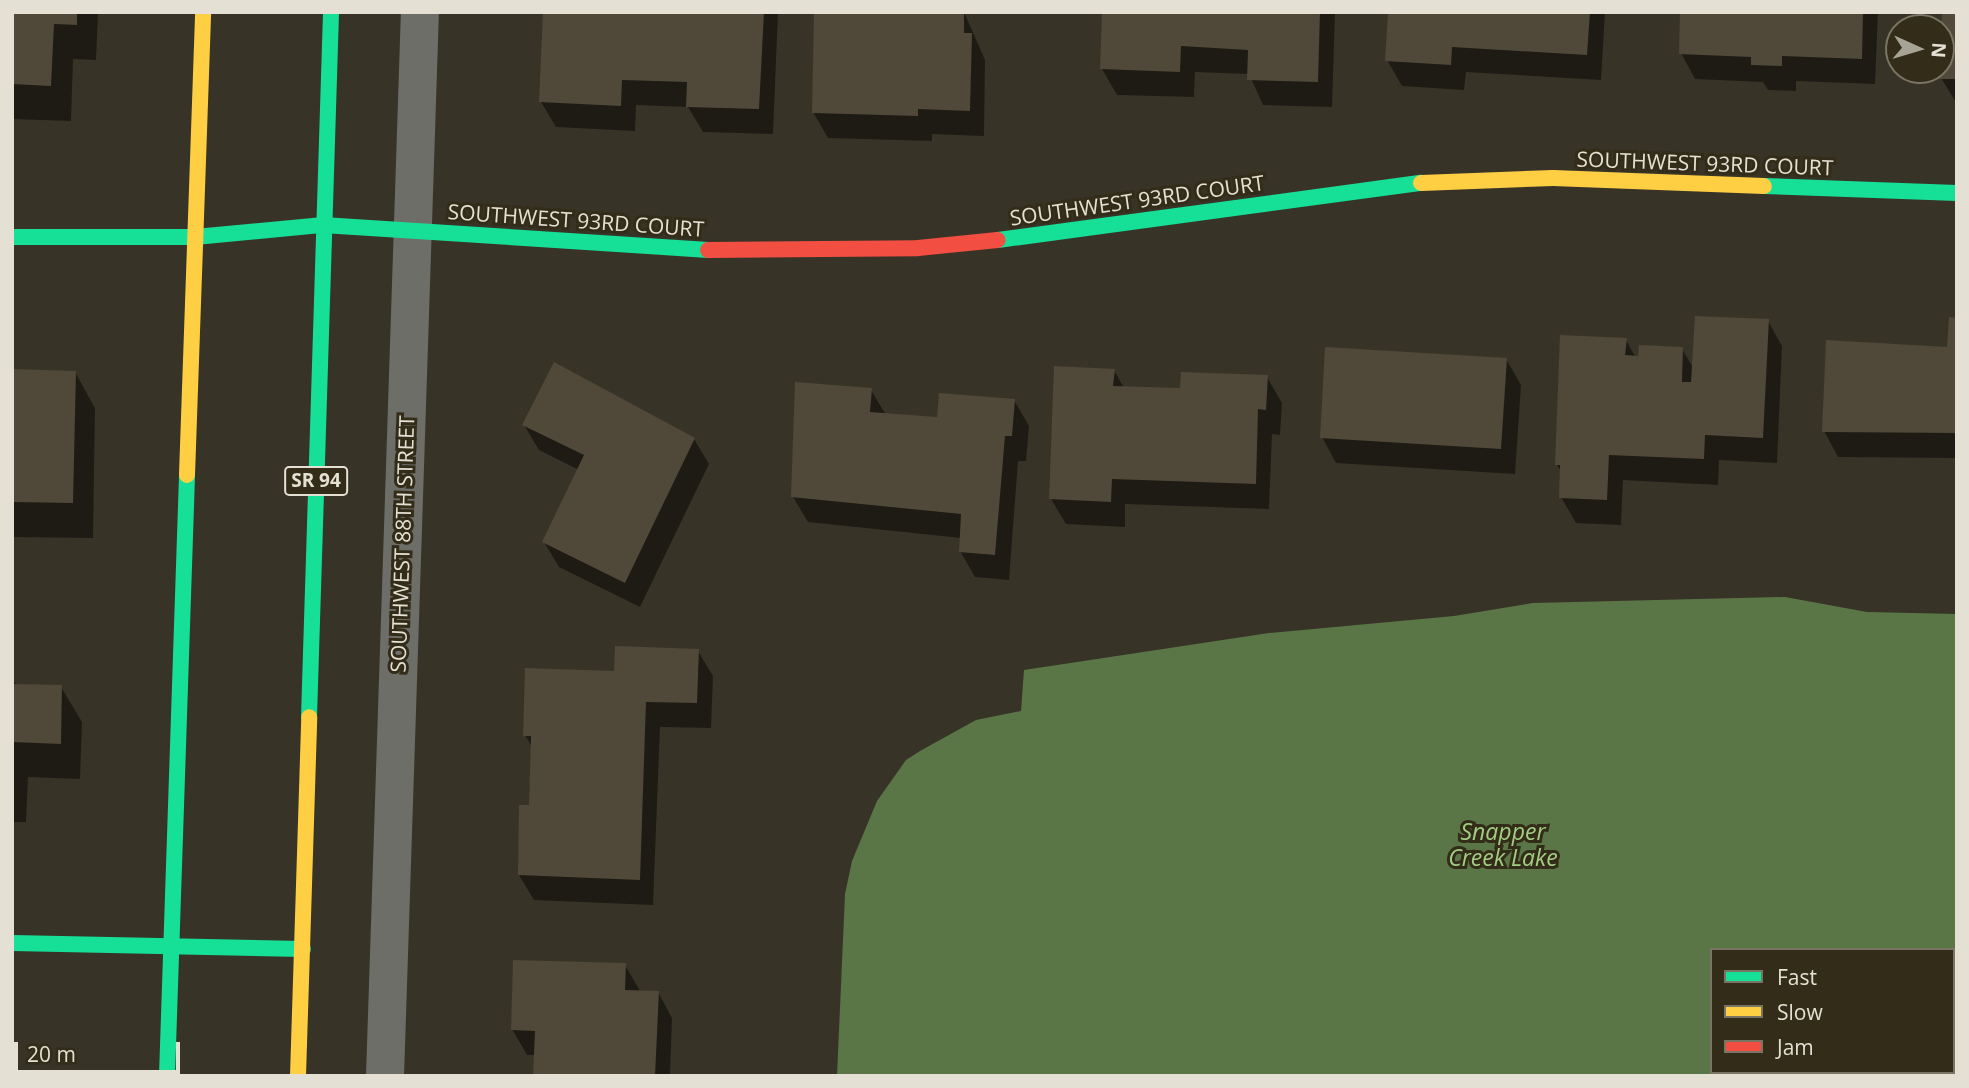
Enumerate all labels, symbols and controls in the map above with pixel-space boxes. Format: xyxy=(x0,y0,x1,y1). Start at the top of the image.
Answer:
north arrow xyxy=(1885,14,1955,84)
text: N xyxy=(1925,42,1952,59)
street label: SOUTHWEST 93RD COURT xyxy=(1576,146,1834,180)
street label: SOUTHWEST 93RD COURT xyxy=(1008,170,1266,230)
street label: SOUTHWEST 93RD COURT xyxy=(447,198,705,242)
street label: SOUTHWEST 88TH STREET xyxy=(385,415,419,673)
road number: SR 94 xyxy=(283,466,349,496)
water label: Snapper Creek Lake xyxy=(1448,817,1558,871)
legend xyxy=(1710,948,1955,1074)
text: Fast xyxy=(1777,963,1817,991)
text: Slow xyxy=(1777,998,1823,1026)
scale bar xyxy=(18,1028,184,1072)
text: Jam xyxy=(1777,1033,1814,1061)
text: 20 m xyxy=(27,1040,76,1068)

